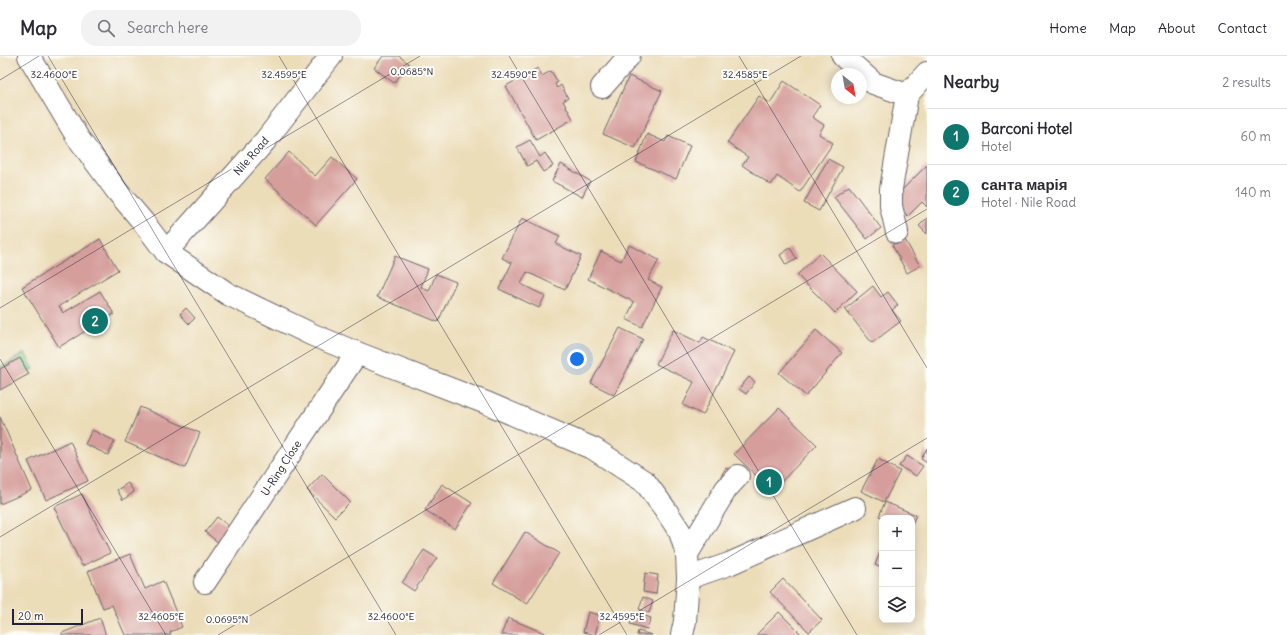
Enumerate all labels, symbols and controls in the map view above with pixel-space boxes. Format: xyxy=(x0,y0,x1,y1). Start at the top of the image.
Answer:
search box xyxy=(81,10,361,46)
text: Map xyxy=(20,16,57,40)
icon: search xyxy=(95,17,117,39)
text: Search here xyxy=(127,18,208,37)
text: Home xyxy=(1049,19,1087,37)
text: Map xyxy=(1109,19,1136,37)
text: About xyxy=(1158,19,1196,37)
text: Contact xyxy=(1218,19,1267,37)
text: 0.0685°N xyxy=(391,65,433,78)
text: 32.4600°E xyxy=(31,68,78,81)
text: 32.4595°E xyxy=(261,68,307,81)
text: 32.4590°E xyxy=(491,68,537,81)
text: 32.4585°E xyxy=(722,68,768,81)
north arrow xyxy=(831,68,867,104)
text: Nearby xyxy=(943,71,999,93)
text: 2 results xyxy=(1222,74,1271,91)
text: Barconi Hotel xyxy=(981,119,1072,138)
text: 1 xyxy=(953,128,959,145)
text: 60 m xyxy=(1240,128,1271,145)
street label: Nile Road xyxy=(230,133,272,178)
text: Hotel xyxy=(981,138,1012,155)
text: санта марія xyxy=(981,175,1068,194)
text: 2 xyxy=(952,184,960,201)
text: 140 m xyxy=(1235,184,1271,201)
text: Hotel · Nile Road xyxy=(981,194,1076,211)
pin: 2 xyxy=(82,306,108,336)
your location xyxy=(567,349,587,369)
street label: U-Ring Close xyxy=(258,437,304,498)
pin: 1 xyxy=(756,467,782,497)
map controls xyxy=(879,515,915,623)
button: + xyxy=(879,515,915,551)
button: − xyxy=(879,551,915,587)
button: layers xyxy=(879,587,915,623)
scale bar xyxy=(12,607,83,626)
text: 20 m xyxy=(18,609,44,623)
text: 32.4605°E xyxy=(138,610,184,623)
text: 32.4600°E xyxy=(368,610,415,623)
text: 32.4595°E xyxy=(599,610,645,623)
text: 0.0695°N xyxy=(206,613,248,626)

